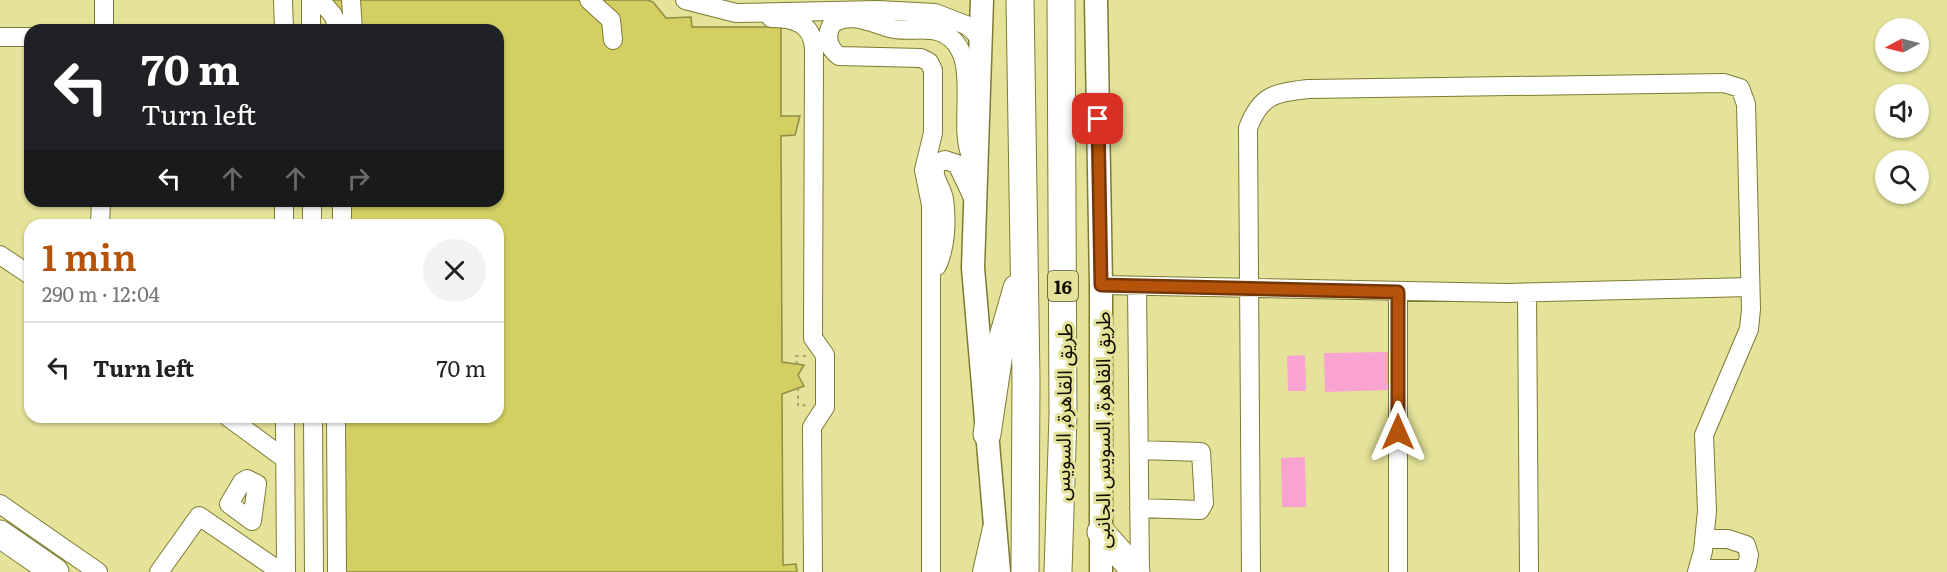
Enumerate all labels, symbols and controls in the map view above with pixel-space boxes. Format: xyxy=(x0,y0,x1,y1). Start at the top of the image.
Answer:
north arrow xyxy=(1875,18,1929,72)
map controls xyxy=(1875,18,1929,204)
text: 70 m xyxy=(141,36,240,98)
icon: left xyxy=(42,48,120,126)
button: sound xyxy=(1875,84,1929,138)
text: Turn left xyxy=(141,93,256,133)
pin xyxy=(1072,93,1123,144)
icon: arrive xyxy=(1081,102,1114,135)
button: search xyxy=(1875,150,1929,204)
icon: left xyxy=(153,162,186,195)
icon: ahead xyxy=(216,162,249,195)
icon: ahead xyxy=(279,162,312,195)
icon: right xyxy=(342,162,375,195)
text: 1 min xyxy=(42,229,137,282)
button: close xyxy=(423,239,486,302)
road number: 16 xyxy=(1048,271,1078,301)
text: 290 m · 12:04 xyxy=(42,278,160,308)
street label: طريق القاهرة, السويس الجانبى xyxy=(1086,311,1116,549)
street label: طريق القاهرة, السويس xyxy=(1045,323,1079,501)
icon: left xyxy=(42,351,75,384)
text: Turn left xyxy=(93,351,194,384)
text: 70 m xyxy=(436,351,486,384)
position arrow xyxy=(1366,400,1430,464)

